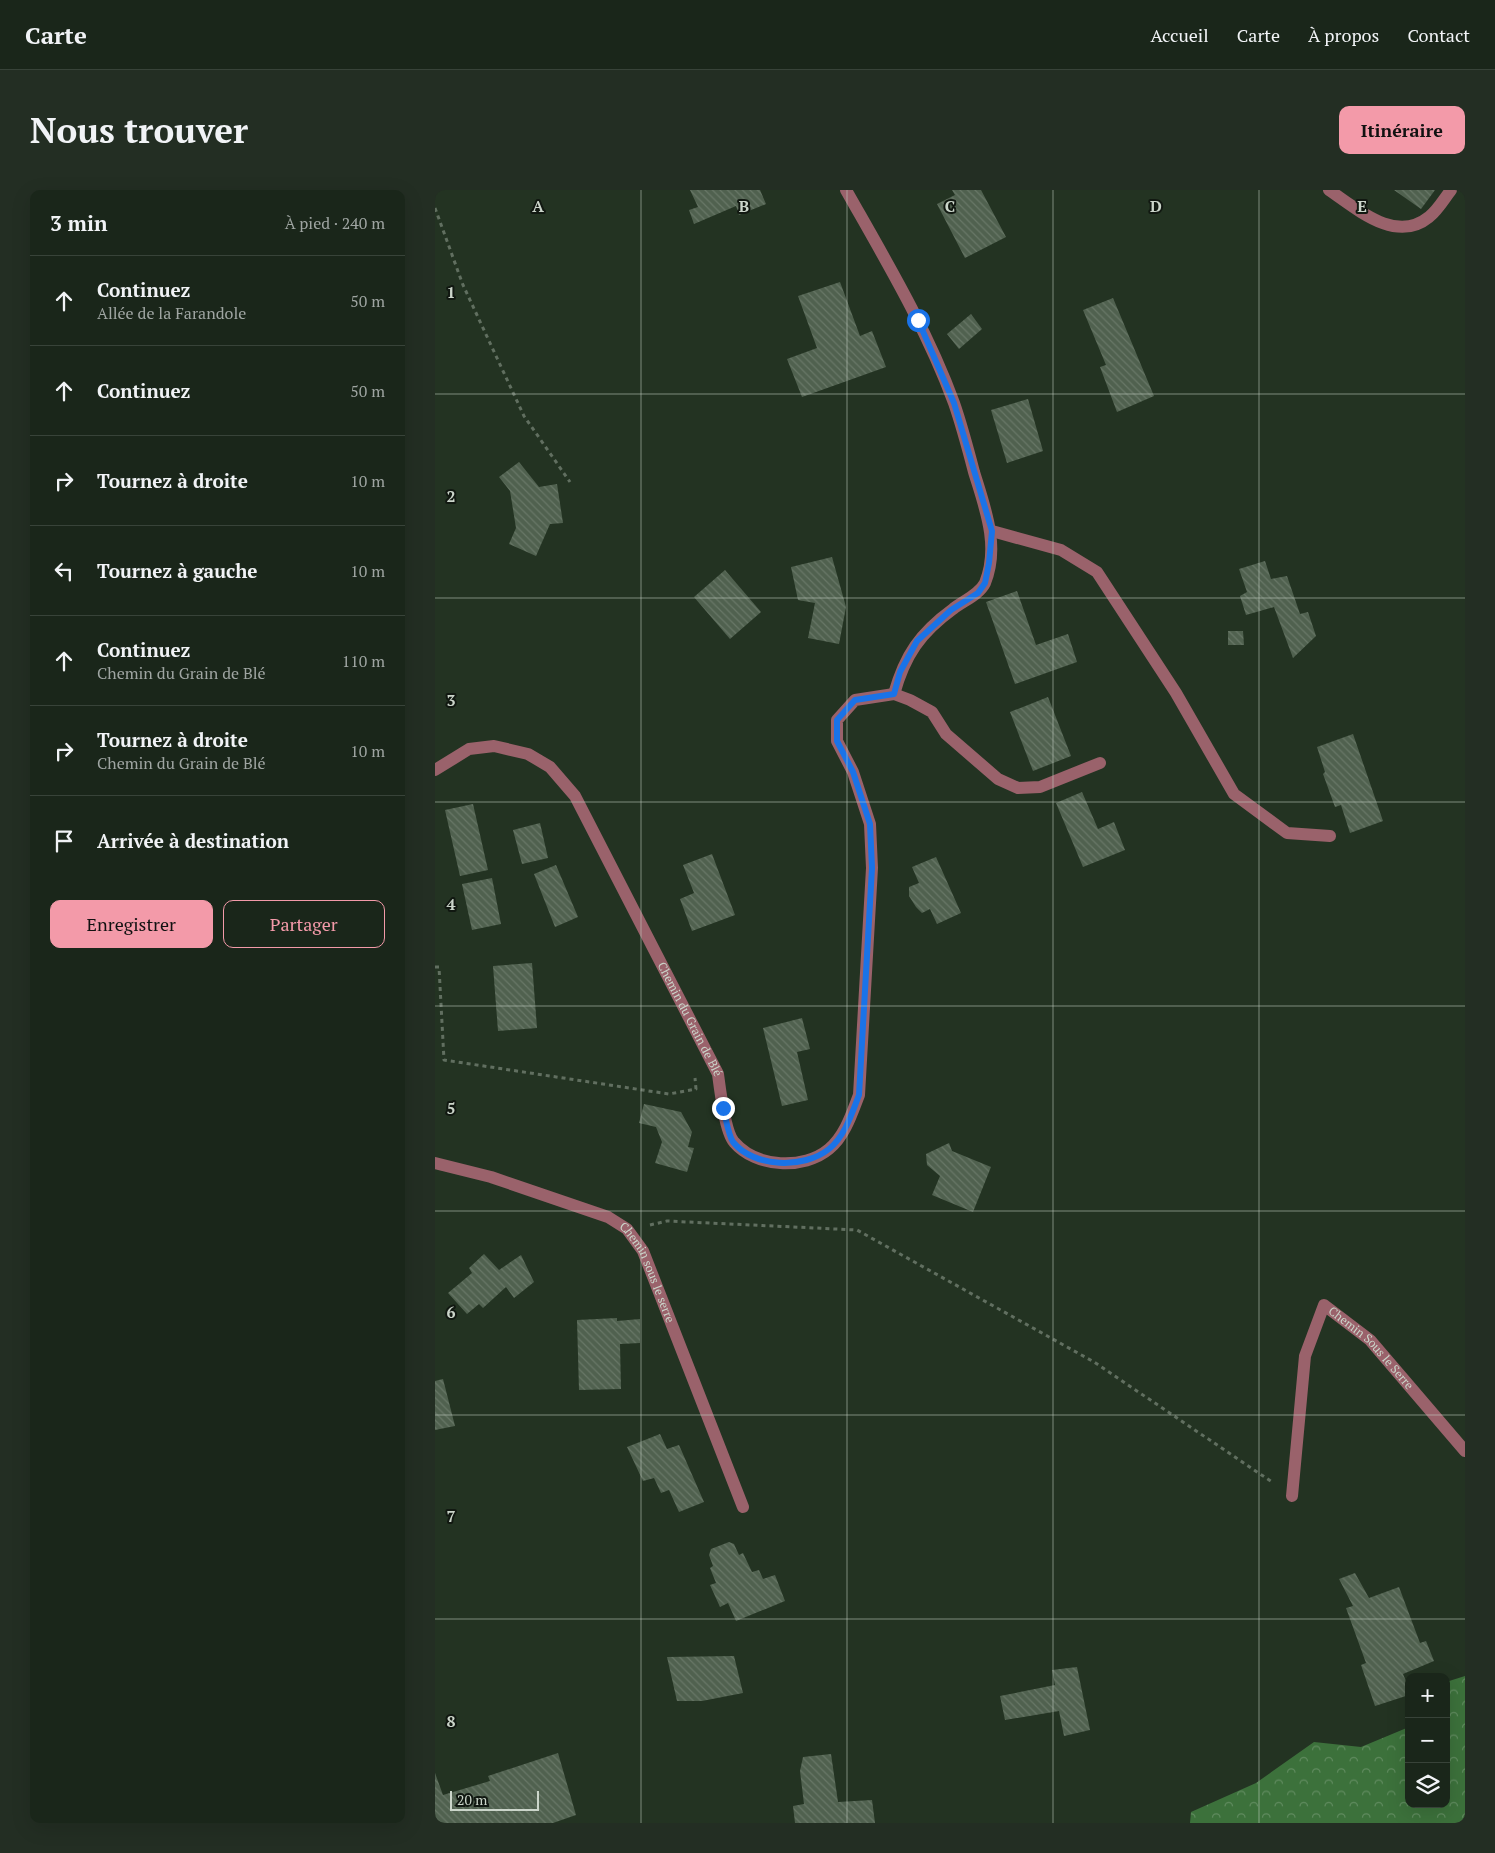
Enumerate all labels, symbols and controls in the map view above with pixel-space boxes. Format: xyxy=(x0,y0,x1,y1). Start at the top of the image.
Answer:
text: Carte xyxy=(25,19,87,51)
text: Accueil xyxy=(1150,23,1209,47)
text: Carte xyxy=(1237,23,1280,47)
text: À propos xyxy=(1308,23,1379,47)
text: Contact xyxy=(1407,23,1470,47)
button: Itinéraire xyxy=(1339,106,1465,154)
text: Nous trouver xyxy=(30,107,248,153)
text: A xyxy=(532,195,544,217)
text: B xyxy=(739,195,749,217)
text: C xyxy=(945,195,955,217)
text: D xyxy=(1150,195,1162,217)
text: E xyxy=(1357,195,1367,217)
text: 3 min xyxy=(50,209,107,237)
text: À pied · 240 m xyxy=(285,212,385,234)
text: Continuez xyxy=(97,277,190,302)
text: 1 xyxy=(446,281,456,303)
icon: ahead xyxy=(50,287,78,315)
text: 50 m xyxy=(350,290,385,312)
text: Allée de la Farandole xyxy=(97,302,246,324)
route start xyxy=(907,309,930,332)
icon: ahead xyxy=(50,377,78,405)
text: Continuez xyxy=(97,378,190,403)
text: 50 m xyxy=(350,380,385,402)
icon: right xyxy=(50,467,78,495)
text: Tournez à droite xyxy=(97,468,248,493)
text: 10 m xyxy=(350,470,385,492)
text: 2 xyxy=(446,485,456,507)
icon: left xyxy=(50,557,78,585)
text: Tournez à gauche xyxy=(97,558,258,583)
text: 10 m xyxy=(350,560,385,582)
text: Continuez xyxy=(97,637,190,662)
icon: ahead xyxy=(50,647,78,675)
text: 110 m xyxy=(342,650,385,672)
text: Chemin du Grain de Blé xyxy=(97,662,266,684)
text: 3 xyxy=(446,689,456,711)
text: Tournez à droite xyxy=(97,727,248,752)
icon: right xyxy=(50,737,78,765)
text: 10 m xyxy=(350,740,385,762)
text: Chemin du Grain de Blé xyxy=(97,752,266,774)
icon: arrive xyxy=(50,827,78,855)
text: Arrivée à destination xyxy=(97,828,289,853)
text: 4 xyxy=(446,893,456,915)
button: Enregistrer xyxy=(50,900,213,948)
button: Partager xyxy=(223,900,385,948)
street label: Chemin du Grain de Blé xyxy=(655,959,726,1079)
text: 5 xyxy=(446,1097,456,1119)
route end xyxy=(712,1097,735,1120)
street label: Chemin sous le serre xyxy=(617,1218,678,1325)
text: 6 xyxy=(446,1301,456,1323)
street label: Chemin Sous le Serre xyxy=(1326,1303,1417,1392)
text: 7 xyxy=(446,1505,456,1527)
map controls xyxy=(1405,1673,1450,1808)
button: + xyxy=(1405,1673,1450,1718)
text: 8 xyxy=(446,1710,456,1732)
button: − xyxy=(1405,1718,1450,1763)
button: layers xyxy=(1405,1763,1450,1808)
scale bar xyxy=(450,1788,539,1811)
text: 20 m xyxy=(457,1790,487,1809)

